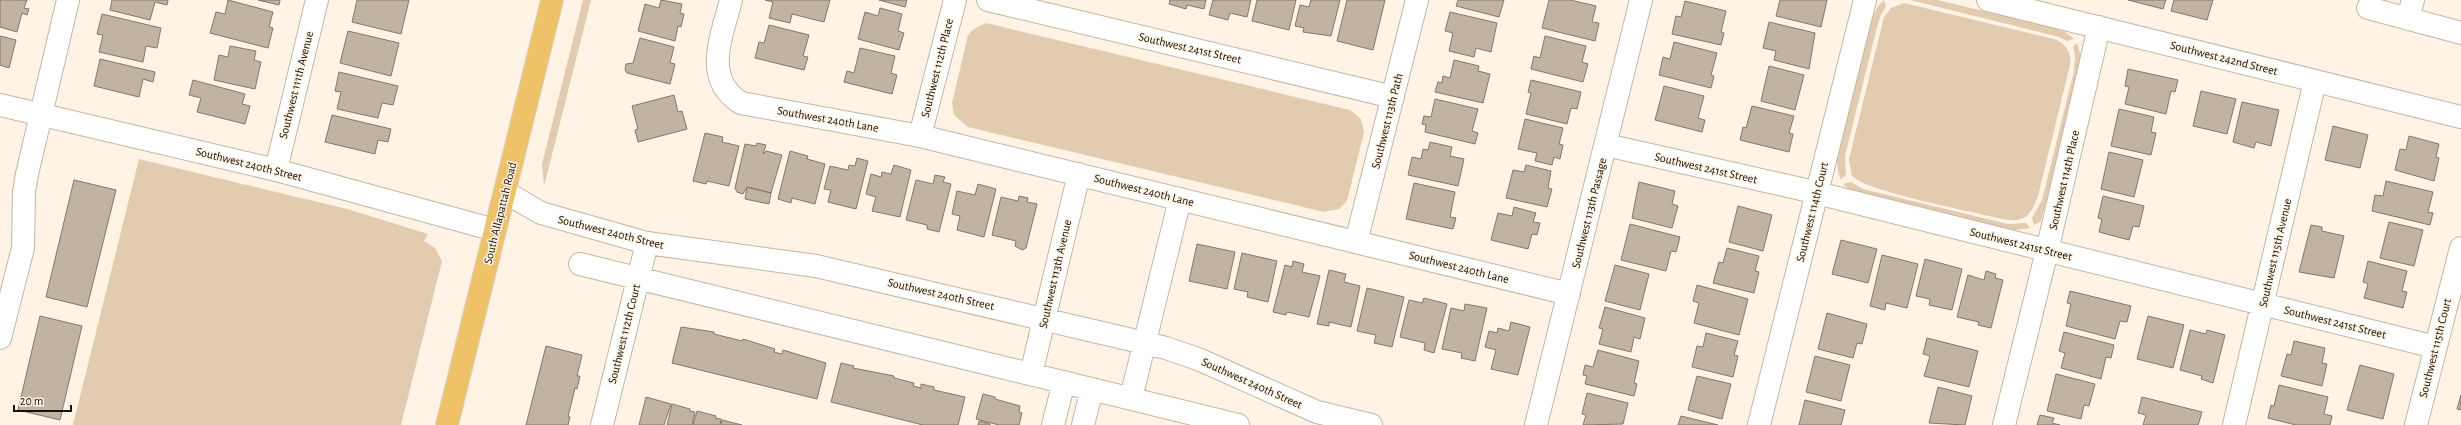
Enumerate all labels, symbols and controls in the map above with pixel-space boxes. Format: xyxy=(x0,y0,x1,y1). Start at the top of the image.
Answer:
street label: Southwest 112th Place xyxy=(919,17,955,119)
street label: Southwest 111th Avenue xyxy=(277,30,315,140)
street label: Southwest 241st Street xyxy=(1138,30,1243,66)
street label: Southwest 242nd Street xyxy=(2169,39,2279,77)
street label: Southwest 113th Path xyxy=(1369,72,1405,170)
street label: Southwest 240th Lane xyxy=(776,104,880,134)
street label: Southwest 114th Place xyxy=(2047,129,2081,231)
street label: Southwest 240th Street xyxy=(195,145,303,183)
street label: Southwest 241st Street xyxy=(1654,150,1759,186)
street label: Southwest 113th Passage xyxy=(1569,156,1609,270)
street label: South Allapattah Road xyxy=(481,161,519,265)
street label: Southwest 114th Court xyxy=(1794,161,1830,263)
street label: Southwest 240th Lane xyxy=(1093,172,1195,208)
street label: Southwest 115th Avenue xyxy=(2257,197,2293,309)
street label: Southwest 240th Street xyxy=(557,213,665,251)
street label: Southwest 113th Avenue xyxy=(1037,218,1073,330)
street label: Southwest 241st Street xyxy=(1969,225,2073,263)
street label: Southwest 240th Lane xyxy=(1408,249,1510,285)
street label: Southwest 240th Street xyxy=(887,276,996,312)
street label: Southwest 112th Court xyxy=(606,283,642,385)
street label: Southwest 115th Court xyxy=(2417,297,2453,399)
street label: Southwest 241st Street xyxy=(2283,303,2387,341)
street label: Southwest 240th Street xyxy=(1200,355,1304,411)
scale bar xyxy=(14,387,71,413)
text: 20 m xyxy=(20,395,43,407)

